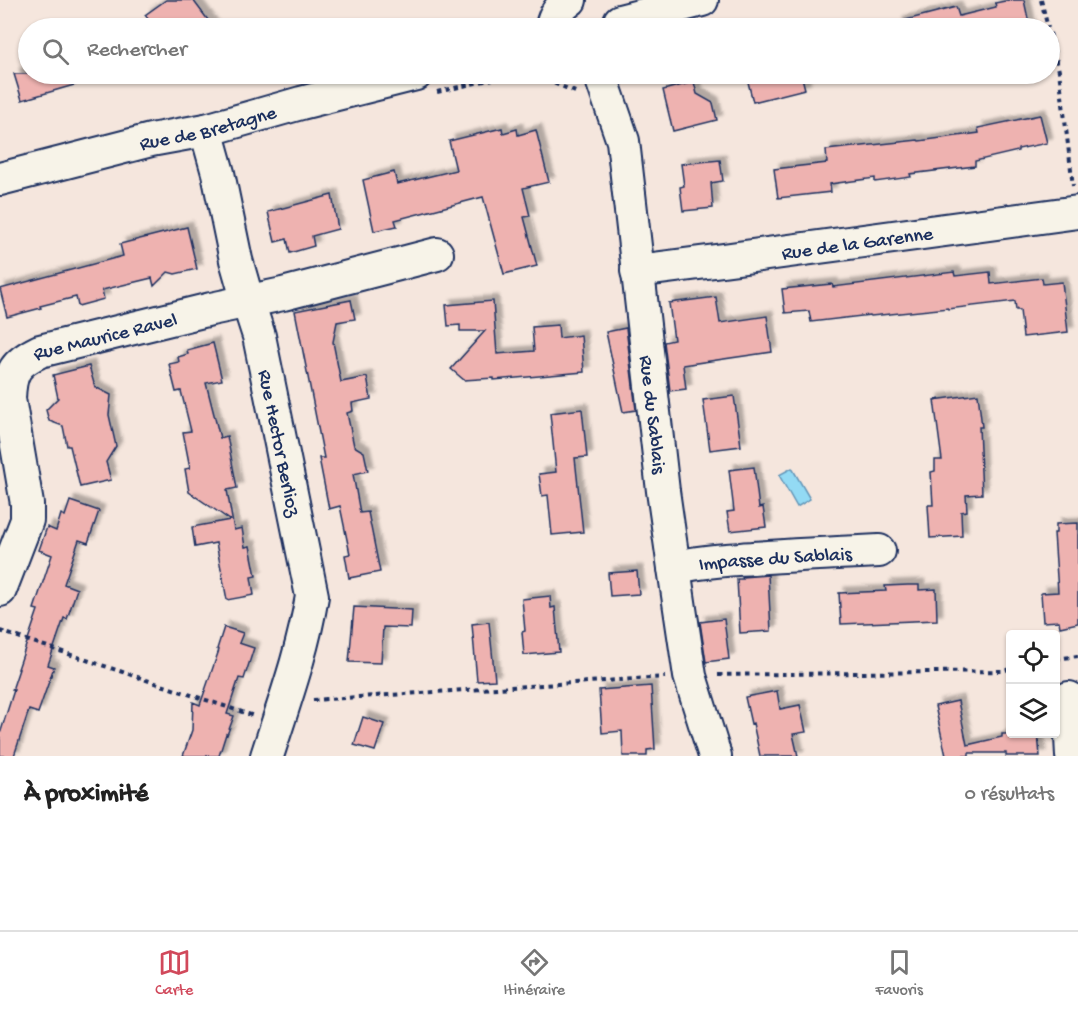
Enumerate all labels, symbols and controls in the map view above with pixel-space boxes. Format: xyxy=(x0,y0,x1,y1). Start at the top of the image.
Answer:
search box xyxy=(18,18,1060,84)
icon: search xyxy=(39,35,72,68)
text: Rechercher xyxy=(87,38,187,64)
street label: Rue de Bretagne xyxy=(137,102,280,158)
street label: Rue de la Garenne xyxy=(780,224,935,267)
street label: Rue Maurice Ravel xyxy=(30,310,180,368)
street label: Rue du Sablais xyxy=(633,354,669,476)
street label: Rue Hector Berlioz xyxy=(251,368,304,520)
street label: Impasse du Sablais xyxy=(697,544,853,578)
map controls xyxy=(1006,630,1060,738)
button: locate xyxy=(1006,630,1060,684)
button: layers xyxy=(1006,684,1060,738)
text: À proximité xyxy=(24,780,148,811)
text: 0 résultats xyxy=(965,784,1054,807)
tab: Carte xyxy=(155,946,193,1001)
tab: Itinéraire xyxy=(503,946,565,1001)
tab: Favoris xyxy=(875,946,923,1001)

